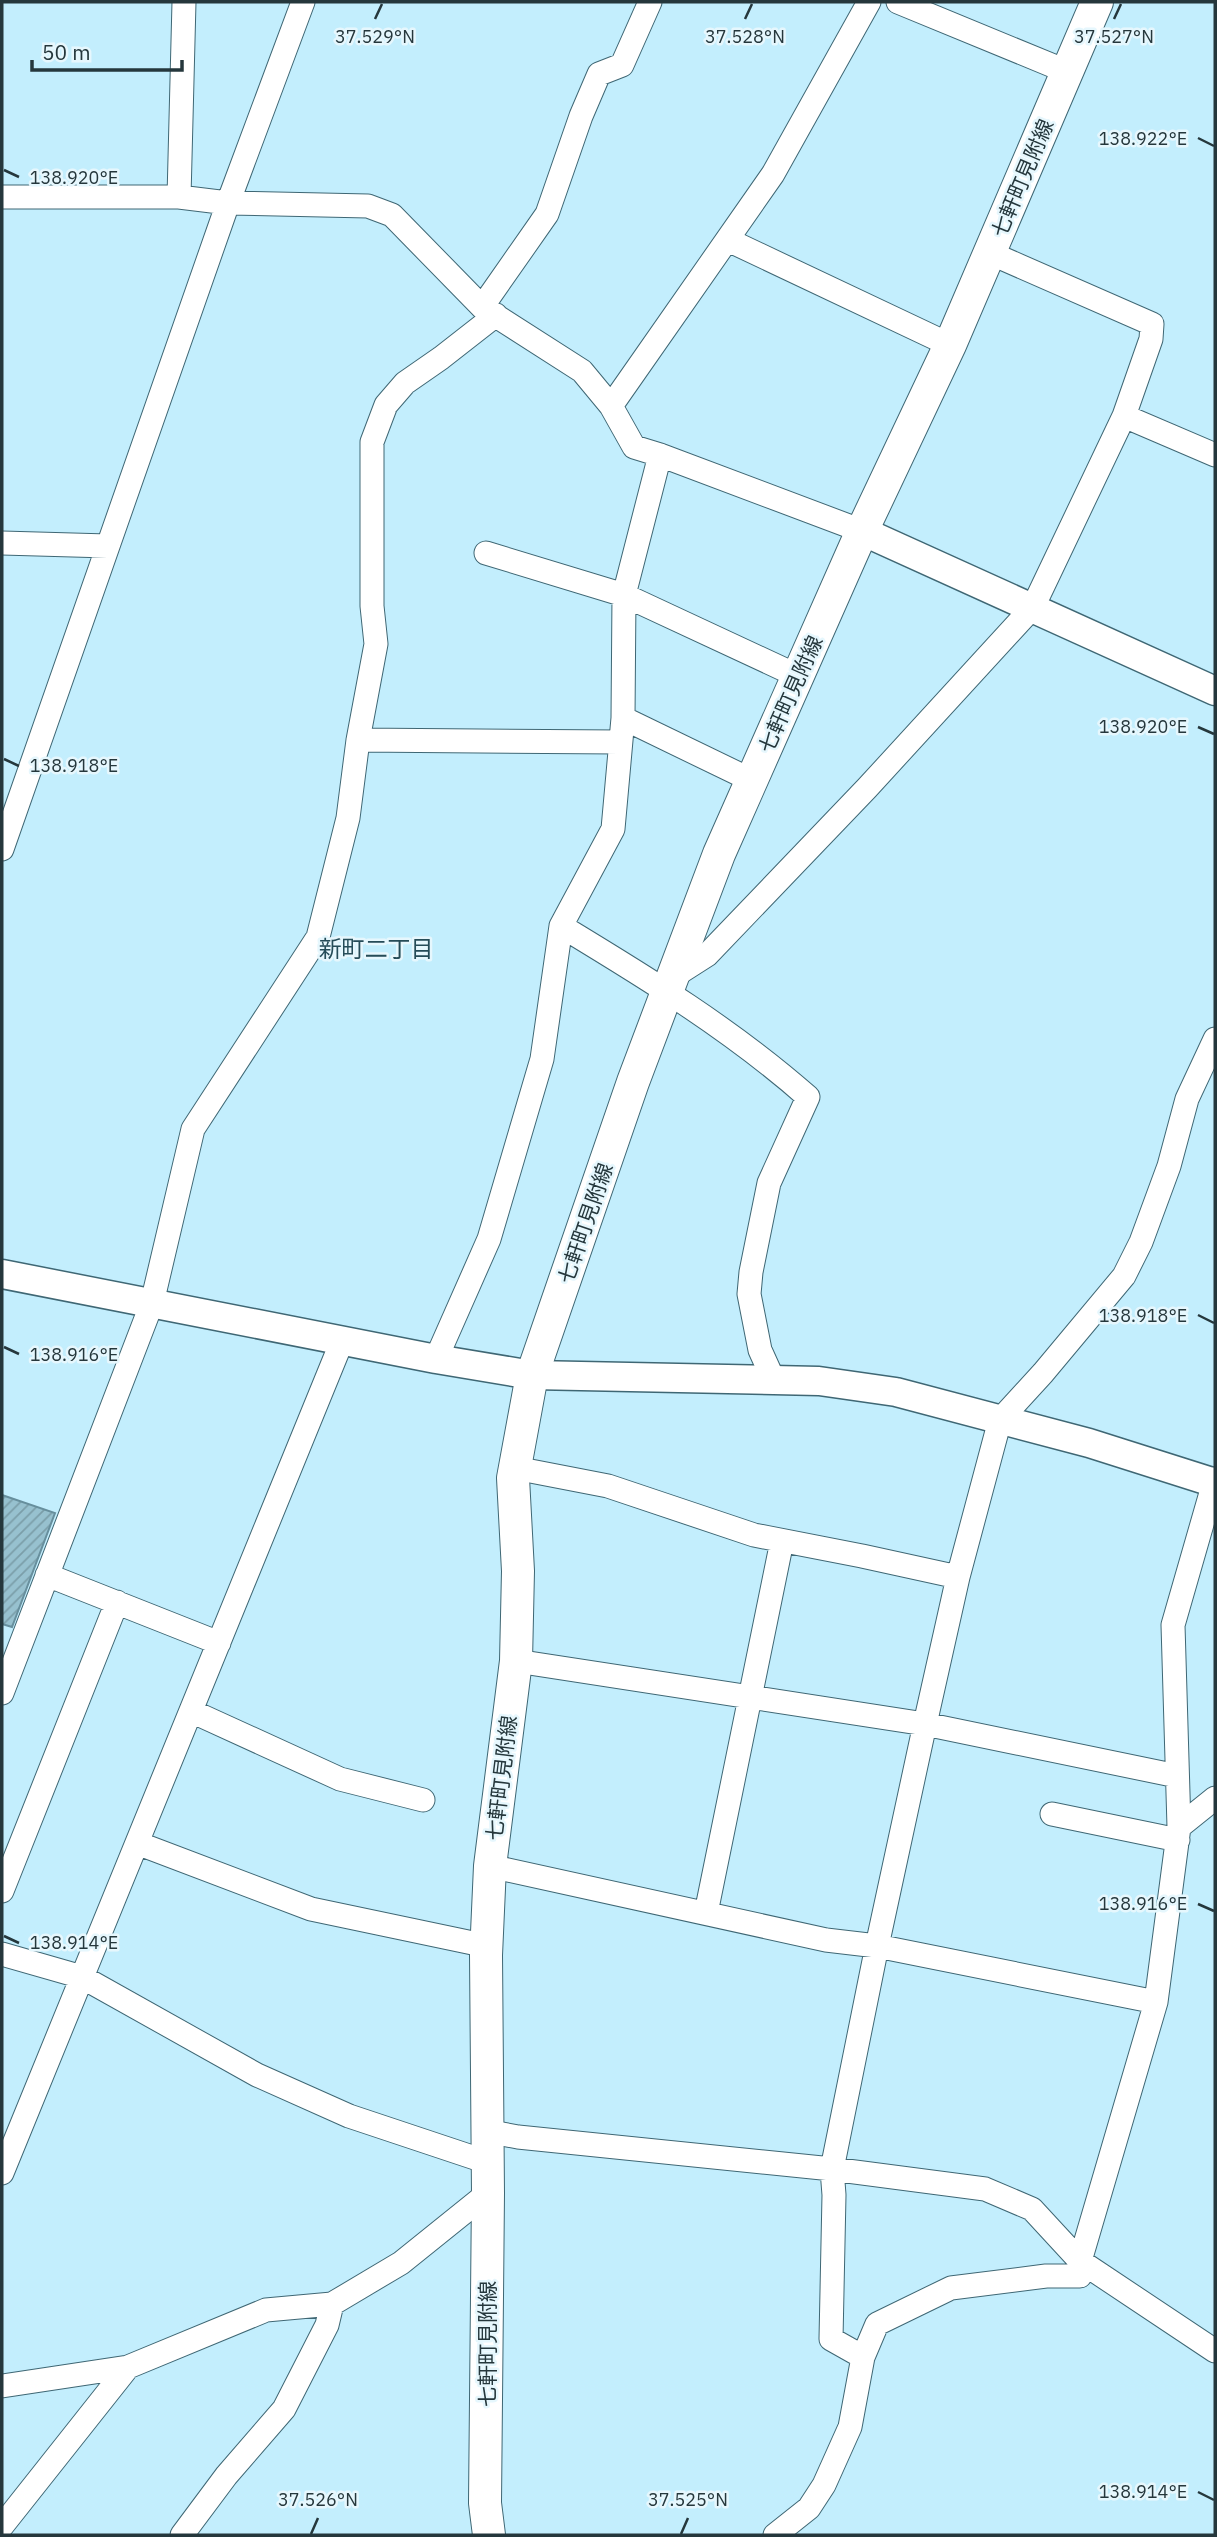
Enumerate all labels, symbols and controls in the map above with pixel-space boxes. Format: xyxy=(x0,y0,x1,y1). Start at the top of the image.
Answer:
text: 37.529°N xyxy=(335,25,415,48)
text: 37.528°N xyxy=(705,25,785,48)
text: 37.527°N xyxy=(1074,25,1154,48)
scale bar xyxy=(32,28,182,72)
text: 50 m xyxy=(42,38,91,66)
street label: 七軒町見附線 xyxy=(984,115,1060,241)
text: 138.922°E xyxy=(1099,127,1187,150)
text: 138.920°E xyxy=(30,166,118,189)
street label: 七軒町見附線 xyxy=(752,631,828,757)
text: 138.920°E xyxy=(1099,715,1187,738)
text: 138.918°E xyxy=(30,754,118,777)
district label: 新町二丁目 xyxy=(319,933,434,963)
street label: 七軒町見附線 xyxy=(551,1159,619,1287)
text: 138.918°E xyxy=(1099,1304,1187,1327)
text: 138.916°E xyxy=(30,1343,118,1366)
street label: 七軒町見附線 xyxy=(479,1714,523,1842)
text: 138.916°E xyxy=(1099,1892,1187,1915)
text: 138.914°E xyxy=(30,1931,118,1954)
street label: 七軒町見附線 xyxy=(473,2281,501,2407)
text: 138.914°E xyxy=(1099,2480,1187,2503)
text: 37.526°N xyxy=(278,2488,358,2511)
text: 37.525°N xyxy=(648,2488,728,2511)

